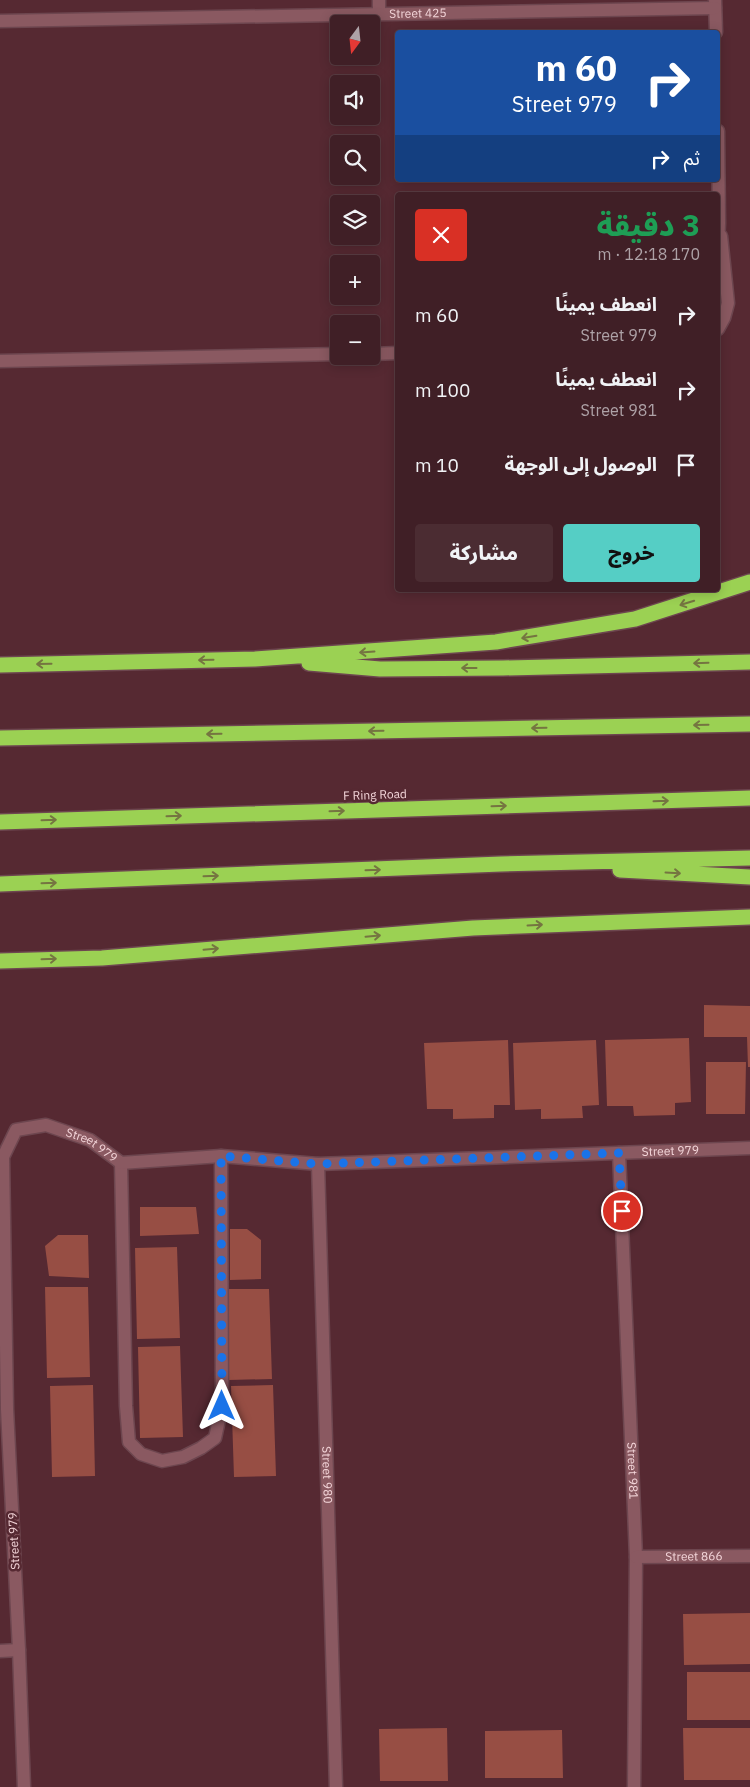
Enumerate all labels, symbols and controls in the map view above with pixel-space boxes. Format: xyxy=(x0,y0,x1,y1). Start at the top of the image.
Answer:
street label: Street 425 xyxy=(389,5,447,21)
north arrow xyxy=(330,15,380,65)
map controls xyxy=(330,15,380,365)
text: 60 m xyxy=(535,45,617,91)
icon: right xyxy=(635,50,700,115)
button: sound xyxy=(330,75,380,125)
text: Street 979 xyxy=(512,89,617,118)
button: search xyxy=(330,135,380,185)
icon: right xyxy=(646,145,674,173)
text: ثم xyxy=(684,146,700,170)
button: layers xyxy=(330,195,380,245)
text: 3 دقيقة xyxy=(597,205,700,244)
button: close xyxy=(415,209,467,261)
text: 170 m · 12:18 xyxy=(598,244,700,264)
button: + xyxy=(330,255,380,305)
text: انعطف يمينًا xyxy=(555,292,657,316)
icon: right xyxy=(672,301,700,329)
text: 60 m xyxy=(415,303,459,327)
button: − xyxy=(330,315,380,365)
text: Street 979 xyxy=(581,325,657,345)
text: انعطف يمينًا xyxy=(555,367,657,391)
icon: right xyxy=(672,376,700,404)
text: 100 m xyxy=(415,378,470,402)
text: Street 981 xyxy=(581,400,657,420)
icon: arrive xyxy=(672,451,700,479)
text: الوصول إلى الوجهة xyxy=(505,452,657,476)
text: 10 m xyxy=(415,453,459,477)
button: مشاركة xyxy=(415,524,553,582)
button: خروج xyxy=(563,524,700,582)
one-way arrow xyxy=(680,599,696,609)
one-way arrow xyxy=(521,632,537,642)
one-way arrow xyxy=(359,647,375,656)
one-way arrow xyxy=(198,655,214,665)
one-way arrow xyxy=(694,658,710,668)
one-way arrow xyxy=(36,659,52,669)
one-way arrow xyxy=(461,663,478,673)
one-way arrow xyxy=(694,720,710,730)
one-way arrow xyxy=(531,723,548,733)
one-way arrow xyxy=(369,727,385,736)
one-way arrow xyxy=(206,730,222,739)
street label: F Ring Road xyxy=(343,786,407,803)
one-way arrow xyxy=(653,796,669,805)
one-way arrow xyxy=(490,801,507,811)
one-way arrow xyxy=(328,806,344,816)
one-way arrow xyxy=(166,812,182,821)
one-way arrow xyxy=(40,816,56,825)
one-way arrow xyxy=(365,865,381,874)
one-way arrow xyxy=(664,868,680,878)
one-way arrow xyxy=(203,872,219,881)
one-way arrow xyxy=(40,878,56,888)
one-way arrow xyxy=(527,921,543,930)
one-way arrow xyxy=(365,931,381,941)
one-way arrow xyxy=(203,944,219,954)
one-way arrow xyxy=(40,955,56,964)
street label: Street 979 xyxy=(64,1124,121,1165)
street label: Street 979 xyxy=(641,1142,699,1159)
pin xyxy=(601,1190,643,1232)
icon: arrive xyxy=(608,1197,636,1225)
position arrow xyxy=(195,1379,247,1431)
street label: Street 981 xyxy=(624,1442,642,1500)
street label: Street 980 xyxy=(319,1446,336,1504)
street label: Street 979 xyxy=(5,1512,22,1570)
street label: Street 866 xyxy=(665,1548,723,1564)

